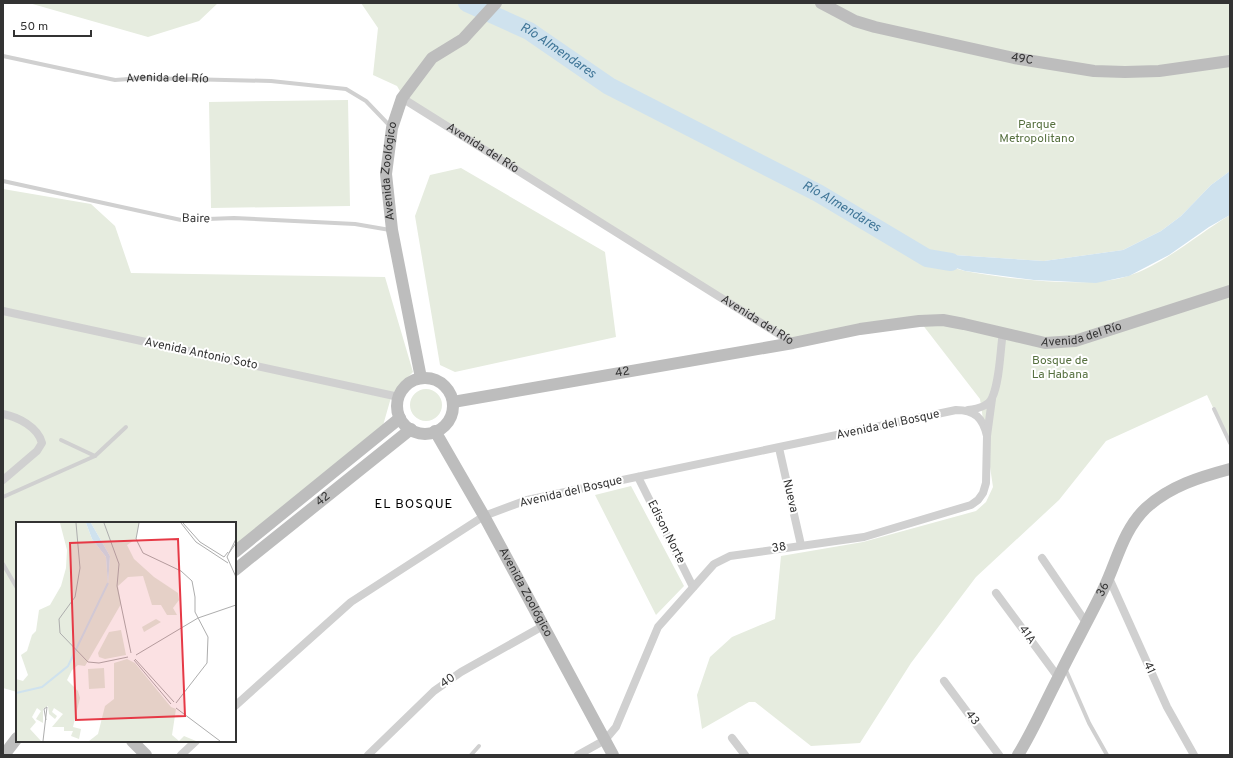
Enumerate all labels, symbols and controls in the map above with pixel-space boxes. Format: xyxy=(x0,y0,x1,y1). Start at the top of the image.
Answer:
scale bar xyxy=(14,12,91,38)
text: 50 m xyxy=(20,19,48,35)
water label: Río Almendares xyxy=(517,20,599,82)
street label: 49C xyxy=(1010,50,1035,69)
street label: Avenida del Río xyxy=(125,70,209,88)
park label: Parque Metropolitano xyxy=(999,117,1075,147)
street label: Avenida Zoológico xyxy=(378,119,402,222)
street label: Avenida del Río xyxy=(443,120,522,177)
water label: Río Almendares xyxy=(799,178,883,236)
street label: Baire xyxy=(182,211,210,227)
street label: Avenida del Río xyxy=(718,292,797,349)
street label: Avenida del Río xyxy=(1039,318,1124,352)
street label: Avenida Antonio Soto xyxy=(143,334,259,374)
park label: Bosque de La Habana xyxy=(1032,353,1088,383)
street label: 42 xyxy=(614,363,631,382)
street label: Avenida del Bosque xyxy=(835,406,941,444)
street label: Avenida del Bosque xyxy=(518,472,624,512)
street label: Nueva xyxy=(778,478,802,514)
street label: 42 xyxy=(312,488,334,510)
district label: EL BOSQUE xyxy=(375,497,453,513)
street label: Edison Norte xyxy=(643,498,689,566)
inset map xyxy=(16,522,236,742)
street label: 38 xyxy=(771,539,787,557)
street label: Avenida Zoológico xyxy=(495,545,556,640)
street label: 36 xyxy=(1093,580,1114,600)
street label: 41A xyxy=(1015,622,1039,648)
street label: 41 xyxy=(1139,659,1159,677)
street label: 40 xyxy=(437,670,459,692)
street label: 43 xyxy=(961,707,983,729)

